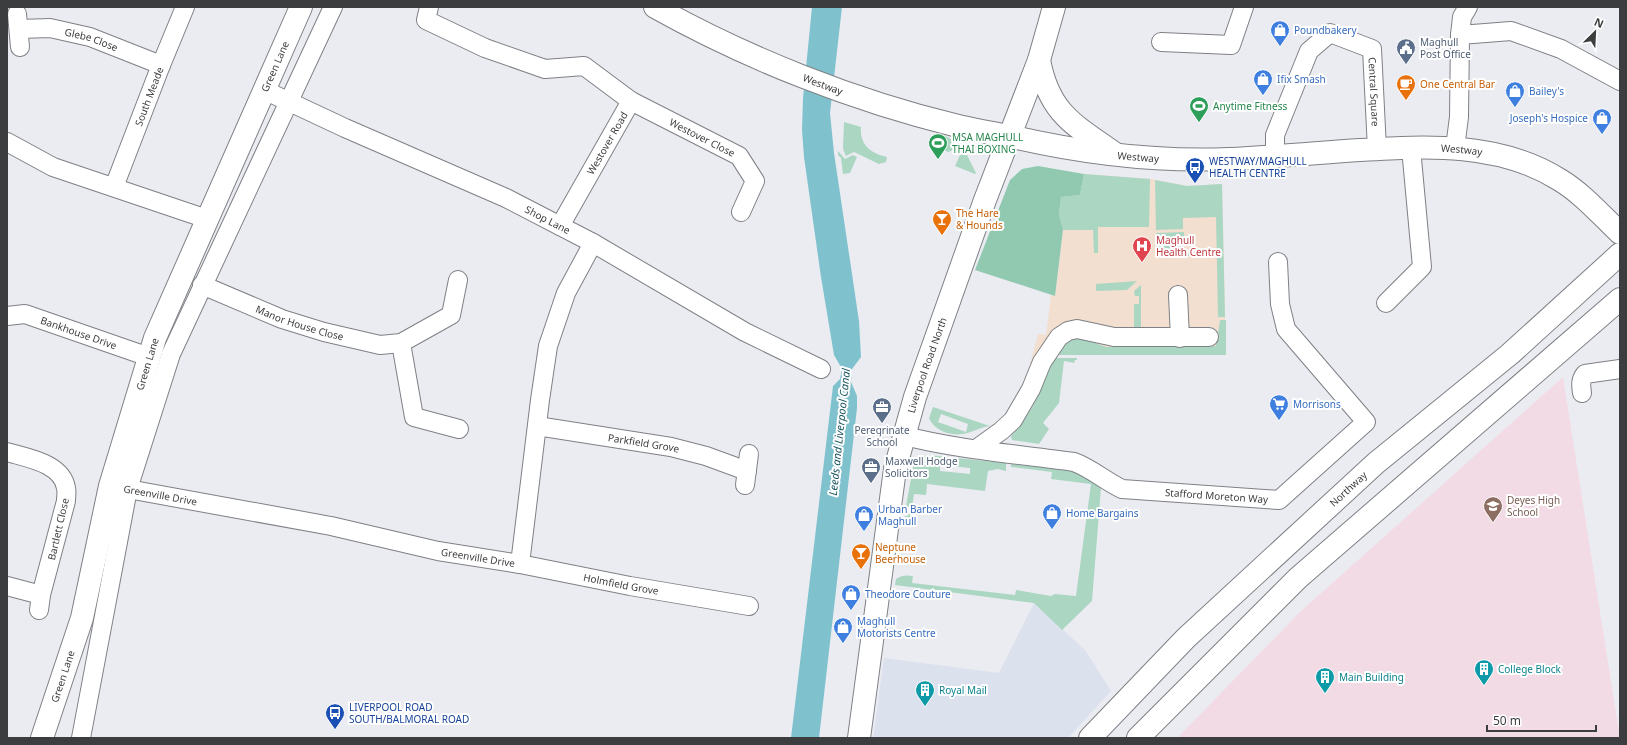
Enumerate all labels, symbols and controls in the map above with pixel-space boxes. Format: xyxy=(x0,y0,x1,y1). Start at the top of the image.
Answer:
north arrow xyxy=(1575,12,1615,52)
text: N xyxy=(1592,14,1606,31)
shop icon: Poundbakery xyxy=(1269,19,1291,47)
place label: Poundbakery xyxy=(1294,23,1357,37)
street label: Glebe Close xyxy=(63,25,120,55)
place label: Maghull Post Office xyxy=(1420,35,1471,61)
public building icon: Maghull Post Office xyxy=(1395,37,1417,65)
street label: Green Lane xyxy=(258,39,292,94)
street label: Central Square xyxy=(1365,57,1383,127)
street label: South Meade xyxy=(131,65,167,128)
shop icon: Ifix Smash xyxy=(1252,68,1274,96)
street label: Westway xyxy=(801,70,846,98)
place label: Ifix Smash xyxy=(1277,72,1326,86)
cafe icon: One Central Bar xyxy=(1395,73,1417,101)
place label: One Central Bar xyxy=(1420,77,1495,91)
shop icon: Bailey's xyxy=(1504,80,1526,108)
place label: Bailey's xyxy=(1529,84,1564,98)
sports icon: Anytime Fitness xyxy=(1188,95,1210,123)
place label: Anytime Fitness xyxy=(1213,99,1287,113)
shop icon: Joseph's Hospice xyxy=(1591,107,1613,135)
street label: Westover Road xyxy=(583,109,631,177)
place label: Joseph's Hospice xyxy=(1509,111,1588,125)
street label: Westover Close xyxy=(667,115,738,160)
place label: MSA MAGHULL THAI BOXING xyxy=(952,130,1023,156)
sports icon: MSA MAGHULL THAI BOXING xyxy=(927,132,949,160)
street label: Westway xyxy=(1441,141,1484,159)
street label: Westway xyxy=(1117,148,1160,165)
place label: WESTWAY/MAGHULL HEALTH CENTRE xyxy=(1209,154,1307,180)
bus stop icon: WESTWAY/MAGHULL HEALTH CENTRE xyxy=(1184,156,1206,184)
street label: Shop Lane xyxy=(523,202,573,237)
place label: The Hare & Hounds xyxy=(956,206,1003,232)
bar icon: The Hare & Hounds xyxy=(931,208,953,236)
place label: Maghull Health Centre xyxy=(1156,233,1221,259)
hospital icon: Maghull Health Centre xyxy=(1131,235,1153,263)
street label: Manor House Close xyxy=(254,302,345,343)
street label: Bankhouse Drive xyxy=(39,313,119,352)
street label: Liverpool Road North xyxy=(904,315,950,415)
street label: Green Lane xyxy=(133,336,162,392)
water label: Leeds and Liverpool Canal xyxy=(825,367,853,496)
supermarket icon: Morrisons xyxy=(1268,393,1290,421)
office icon: Peregrinate School xyxy=(871,396,893,424)
place label: Morrisons xyxy=(1293,397,1341,411)
place label: Peregrinate School xyxy=(854,423,910,449)
street label: Parkfield Grove xyxy=(607,430,681,456)
place label: Maxwell Hodge Solicitors xyxy=(885,454,958,480)
office icon: Maxwell Hodge Solicitors xyxy=(860,456,882,484)
street label: Northway xyxy=(1326,467,1370,510)
street label: Greenville Drive xyxy=(122,481,199,509)
street label: Stafford Moreton Way xyxy=(1164,485,1269,506)
place label: Deyes High School xyxy=(1507,493,1560,519)
school or university icon: Deyes High School xyxy=(1482,495,1504,523)
street label: Bartlett Close xyxy=(44,496,72,561)
place label: Urban Barber Maghull xyxy=(878,502,942,528)
shop icon: Home Bargains xyxy=(1041,502,1063,530)
shop icon: Urban Barber Maghull xyxy=(853,504,875,532)
place label: Home Bargains xyxy=(1066,506,1139,520)
place label: Neptune Beerhouse xyxy=(875,540,926,566)
bar icon: Neptune Beerhouse xyxy=(850,542,872,570)
street label: Greenville Drive xyxy=(440,545,516,570)
street label: Holmfield Grove xyxy=(582,570,660,598)
shop icon: Theodore Couture xyxy=(840,583,862,611)
place label: Theodore Couture xyxy=(865,587,951,601)
place label: Maghull Motorists Centre xyxy=(857,614,936,640)
shop icon: Maghull Motorists Centre xyxy=(832,616,854,644)
street label: Green Lane xyxy=(47,648,78,704)
building icon: College Block xyxy=(1473,658,1495,686)
place label: College Block xyxy=(1498,662,1561,676)
building icon: Main Building xyxy=(1314,666,1336,694)
place label: Main Building xyxy=(1339,670,1404,684)
building icon: Royal Mail xyxy=(914,679,936,707)
place label: Royal Mail xyxy=(939,683,987,697)
place label: LIVERPOOL ROAD SOUTH/BALMORAL ROAD xyxy=(349,700,469,726)
bus stop icon: LIVERPOOL ROAD SOUTH/BALMORAL ROAD xyxy=(324,702,346,730)
scale bar xyxy=(1487,707,1596,733)
text: 50 m xyxy=(1493,712,1521,729)

